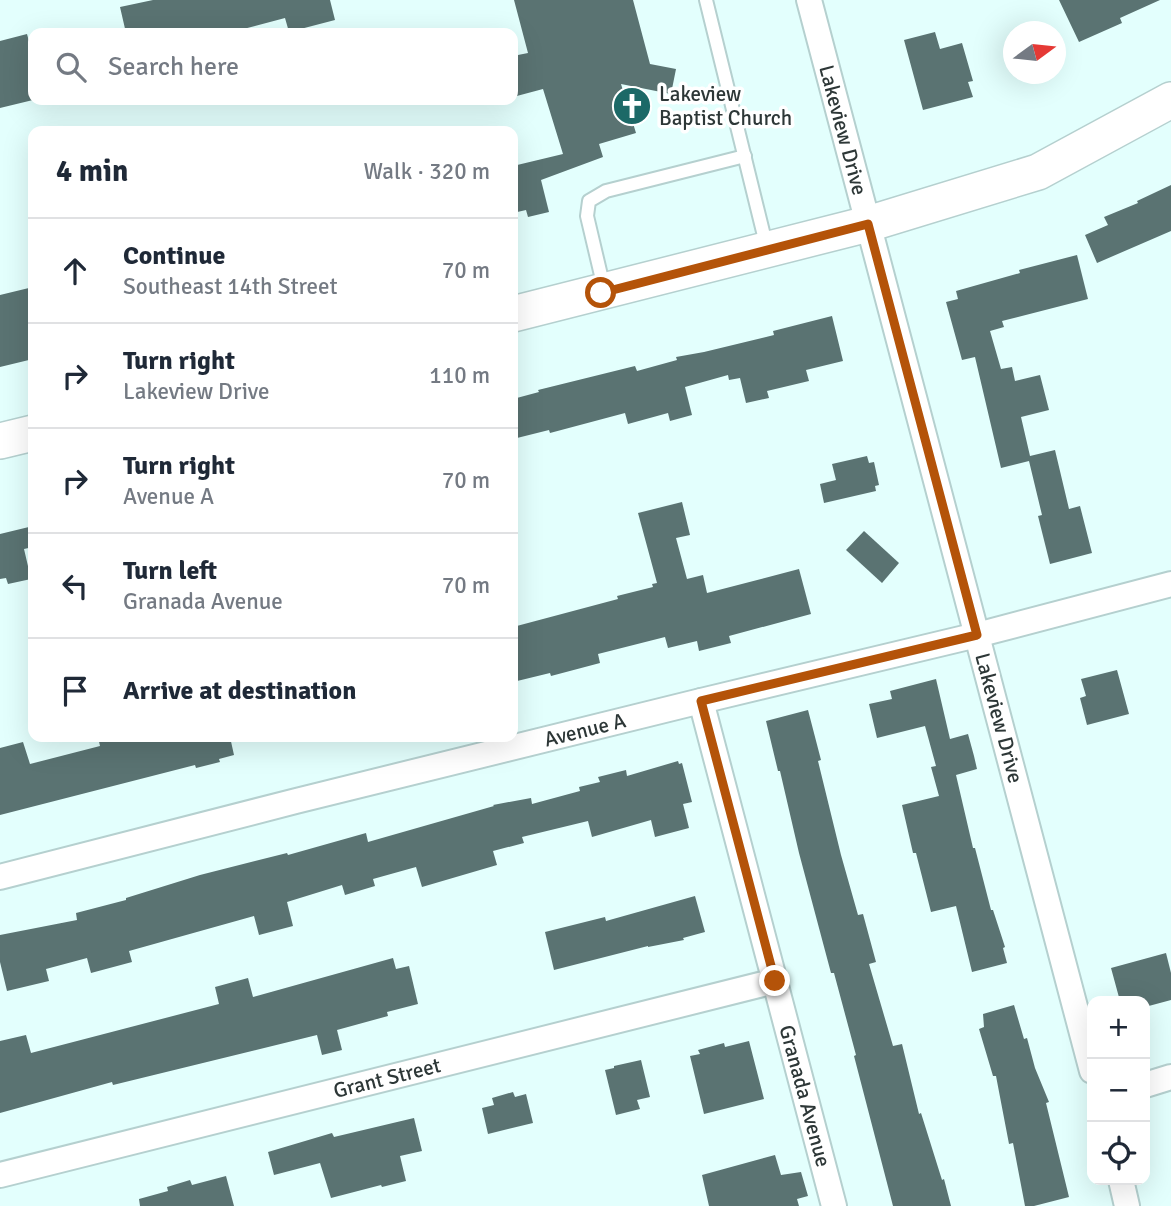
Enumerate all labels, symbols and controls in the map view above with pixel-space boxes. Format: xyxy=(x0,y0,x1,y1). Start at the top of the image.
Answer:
north arrow xyxy=(1003,21,1066,84)
search box xyxy=(28,28,518,105)
icon: search xyxy=(52,48,90,86)
text: Search here xyxy=(108,51,239,83)
street label: Lakeview Drive xyxy=(813,62,873,198)
place label: Lakeview Baptist Church xyxy=(659,81,792,131)
church icon: Lakeview Baptist Church xyxy=(611,85,653,127)
text: 4 min xyxy=(56,153,128,190)
text: Walk · 320 m xyxy=(364,157,490,186)
text: Continue xyxy=(123,240,225,272)
icon: ahead xyxy=(56,252,94,290)
text: 70 m xyxy=(442,256,490,285)
text: Southeast 14th Street xyxy=(123,272,338,301)
route start xyxy=(585,277,616,308)
text: Turn right xyxy=(123,345,235,377)
icon: right xyxy=(56,357,94,395)
text: 110 m xyxy=(429,361,490,390)
text: Lakeview Drive xyxy=(123,377,270,406)
text: Turn right xyxy=(123,450,235,482)
icon: right xyxy=(56,462,94,500)
text: 70 m xyxy=(442,466,490,495)
text: Avenue A xyxy=(123,482,214,511)
text: Turn left xyxy=(123,555,217,587)
icon: left xyxy=(56,567,94,605)
text: 70 m xyxy=(442,571,490,600)
text: Granada Avenue xyxy=(123,587,283,616)
street label: Lakeview Drive xyxy=(969,650,1029,786)
icon: arrive xyxy=(56,672,94,710)
text: Arrive at destination xyxy=(123,675,356,707)
street label: Avenue A xyxy=(542,707,629,753)
route end xyxy=(759,965,790,996)
map controls xyxy=(1087,996,1150,1185)
button: + xyxy=(1087,996,1150,1059)
street label: Granada Avenue xyxy=(774,1022,836,1170)
street label: Grant Street xyxy=(331,1052,443,1104)
button: − xyxy=(1087,1059,1150,1122)
button: locate xyxy=(1087,1122,1150,1185)

